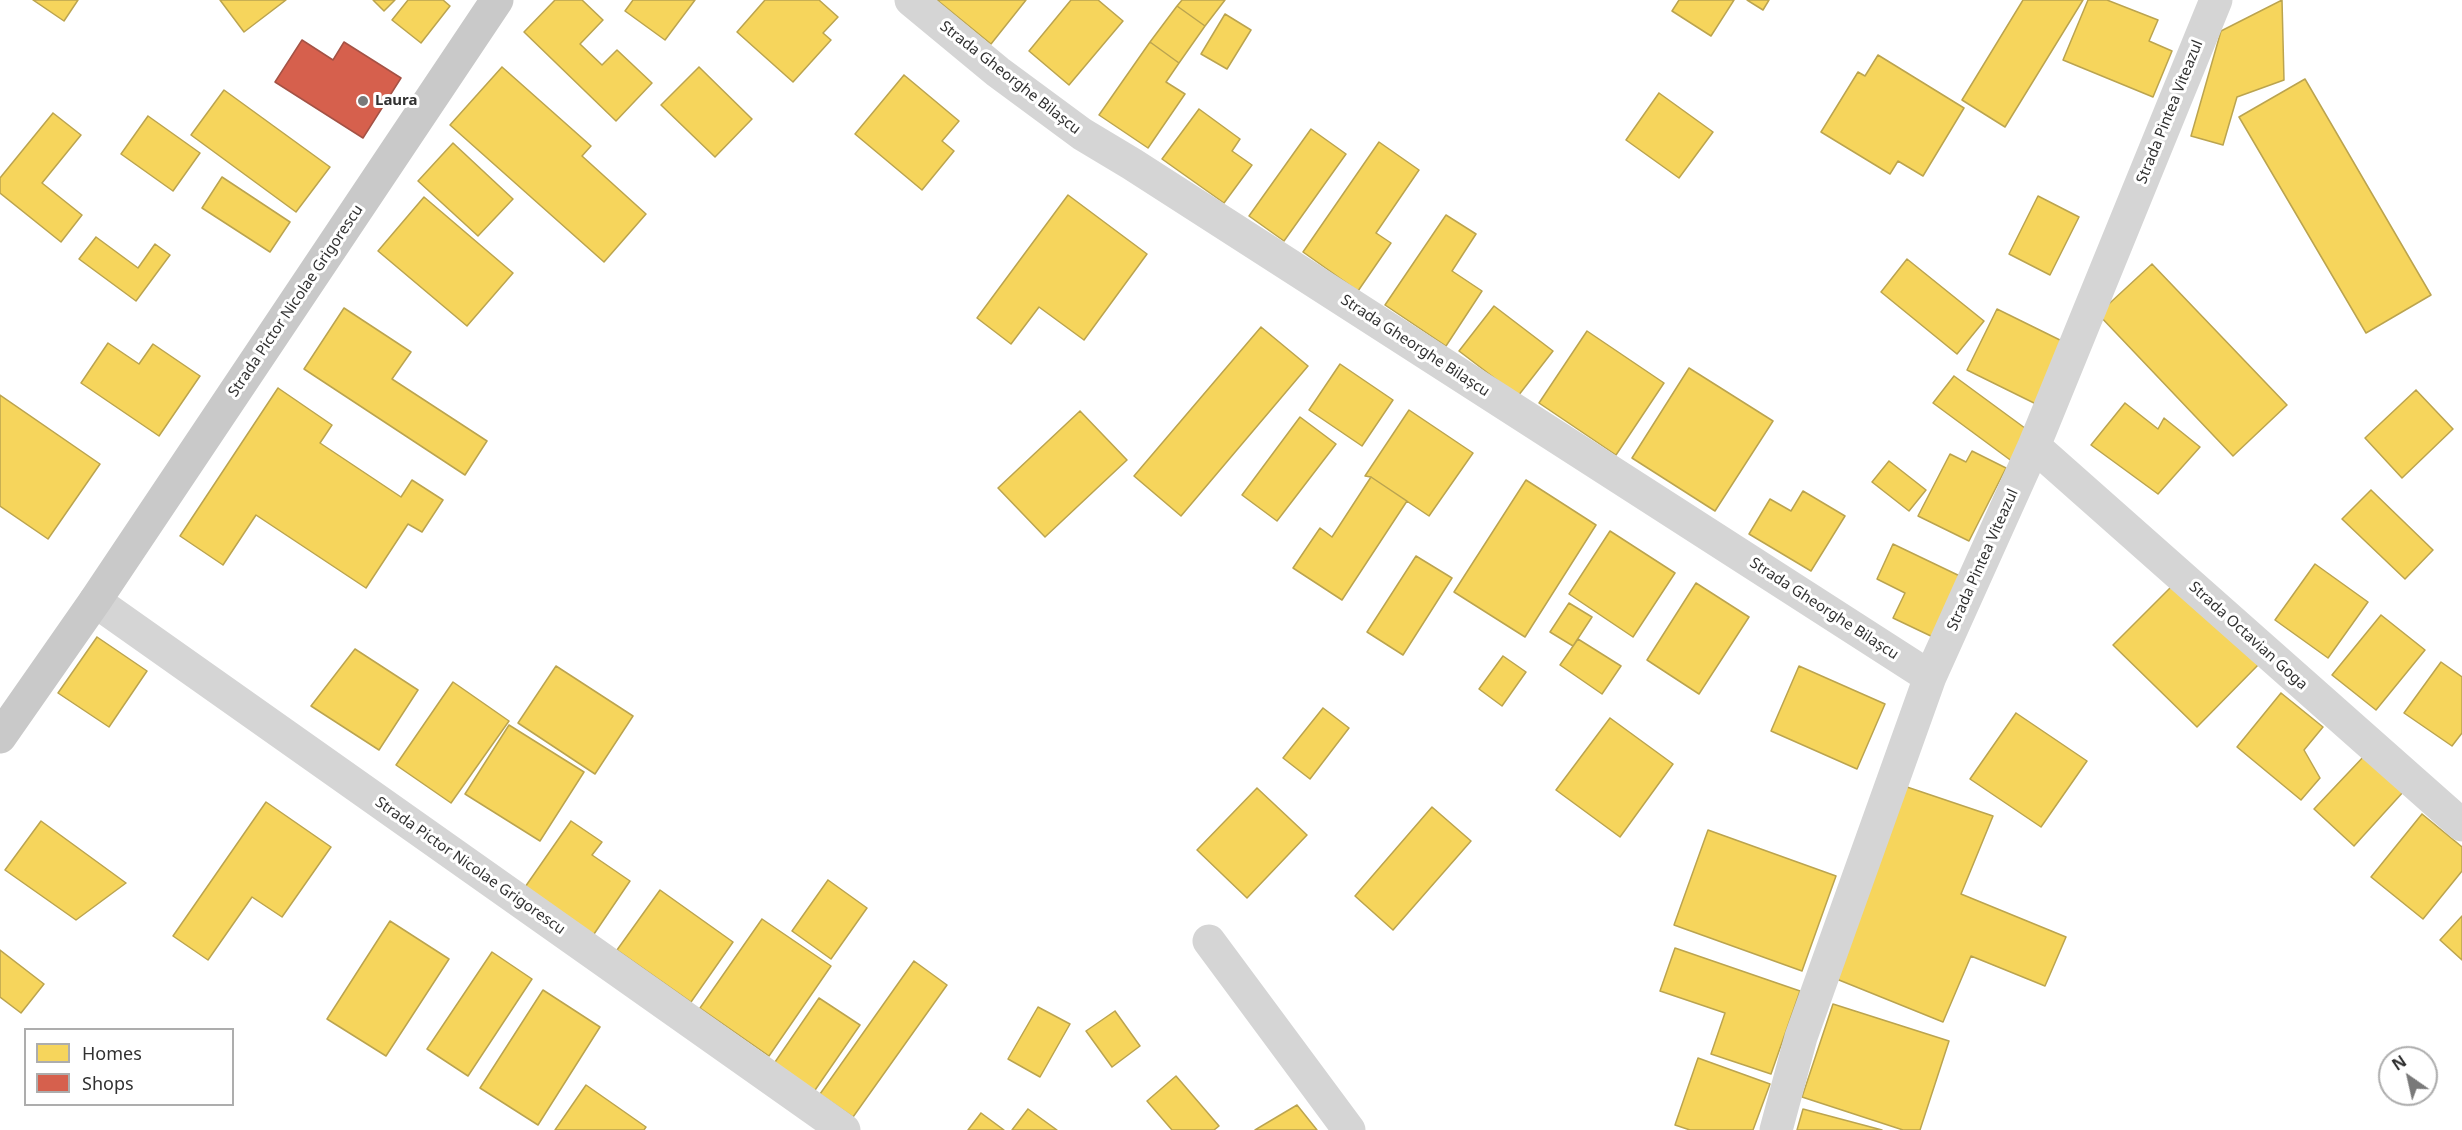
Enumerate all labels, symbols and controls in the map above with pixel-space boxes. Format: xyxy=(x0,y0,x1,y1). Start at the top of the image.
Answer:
street label: Strada Gheorghe Bilașcu xyxy=(936,17,1084,139)
street label: Strada Pintea Viteazul xyxy=(2133,38,2207,186)
place label: Laura xyxy=(375,92,418,110)
marker: Laura xyxy=(356,94,370,108)
street label: Strada Pictor Nicolae Grigorescu xyxy=(225,202,367,400)
street label: Strada Gheorghe Bilașcu xyxy=(1337,291,1493,401)
street label: Strada Pintea Viteazul xyxy=(1944,486,2022,634)
street label: Strada Gheorghe Bilașcu xyxy=(1746,554,1902,664)
street label: Strada Octavian Goga xyxy=(2185,578,2311,694)
street label: Strada Pictor Nicolae Grigorescu xyxy=(372,793,568,939)
legend xyxy=(24,1028,234,1106)
text: Homes xyxy=(82,1041,142,1065)
north arrow xyxy=(2378,1046,2438,1106)
text: N xyxy=(2388,1050,2411,1075)
text: Shops xyxy=(82,1071,134,1095)

